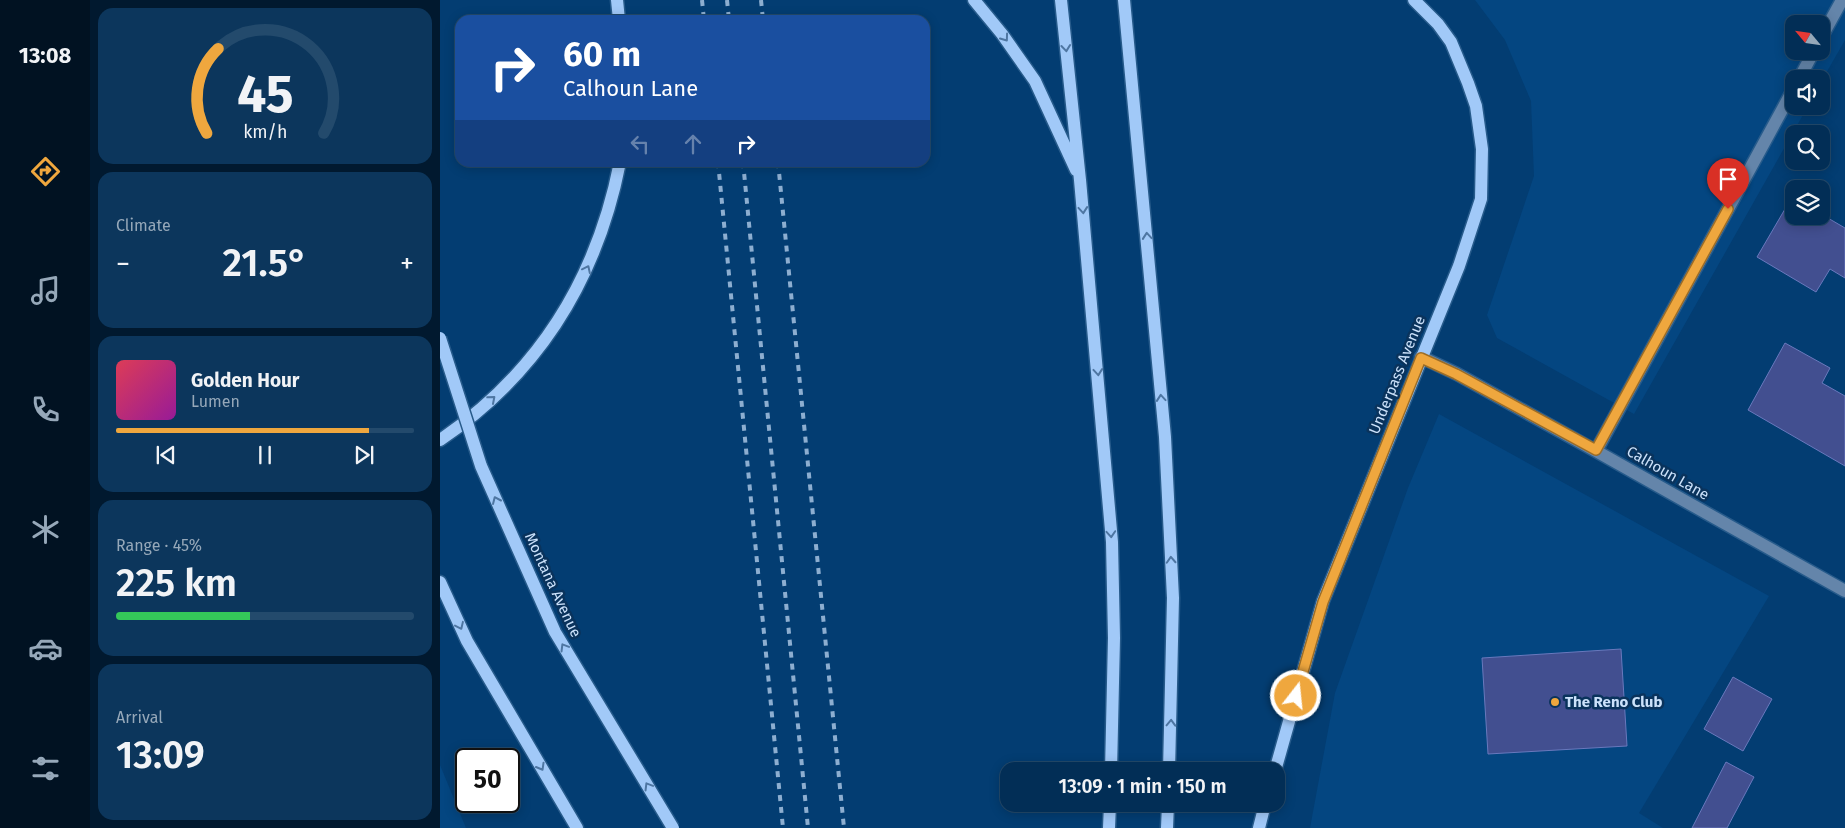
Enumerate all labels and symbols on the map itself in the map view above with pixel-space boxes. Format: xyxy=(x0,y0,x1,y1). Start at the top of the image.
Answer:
north arrow xyxy=(1785,15,1830,60)
one-way arrow xyxy=(999,32,1007,41)
one-way arrow xyxy=(1060,45,1071,53)
pin xyxy=(1707,158,1749,209)
one-way arrow xyxy=(1077,206,1088,214)
one-way arrow xyxy=(1142,232,1153,240)
one-way arrow xyxy=(581,265,591,274)
street label: Underpass Avenue xyxy=(1365,313,1429,437)
one-way arrow xyxy=(1092,368,1103,376)
one-way arrow xyxy=(1156,394,1167,402)
one-way arrow xyxy=(486,396,495,405)
street label: Calhoun Lane xyxy=(1624,442,1712,504)
one-way arrow xyxy=(491,496,502,505)
street label: Montana Avenue xyxy=(521,530,585,640)
one-way arrow xyxy=(1106,530,1117,538)
one-way arrow xyxy=(1166,556,1177,564)
one-way arrow xyxy=(454,621,465,630)
one-way arrow xyxy=(561,644,571,653)
position arrow xyxy=(1269,669,1321,721)
place label: The Reno Club xyxy=(1565,693,1662,711)
marker: The Reno Club xyxy=(1549,696,1561,708)
one-way arrow xyxy=(1165,718,1176,726)
speed limit sign: 50 xyxy=(455,748,520,813)
one-way arrow xyxy=(535,762,545,771)
one-way arrow xyxy=(645,783,655,792)

